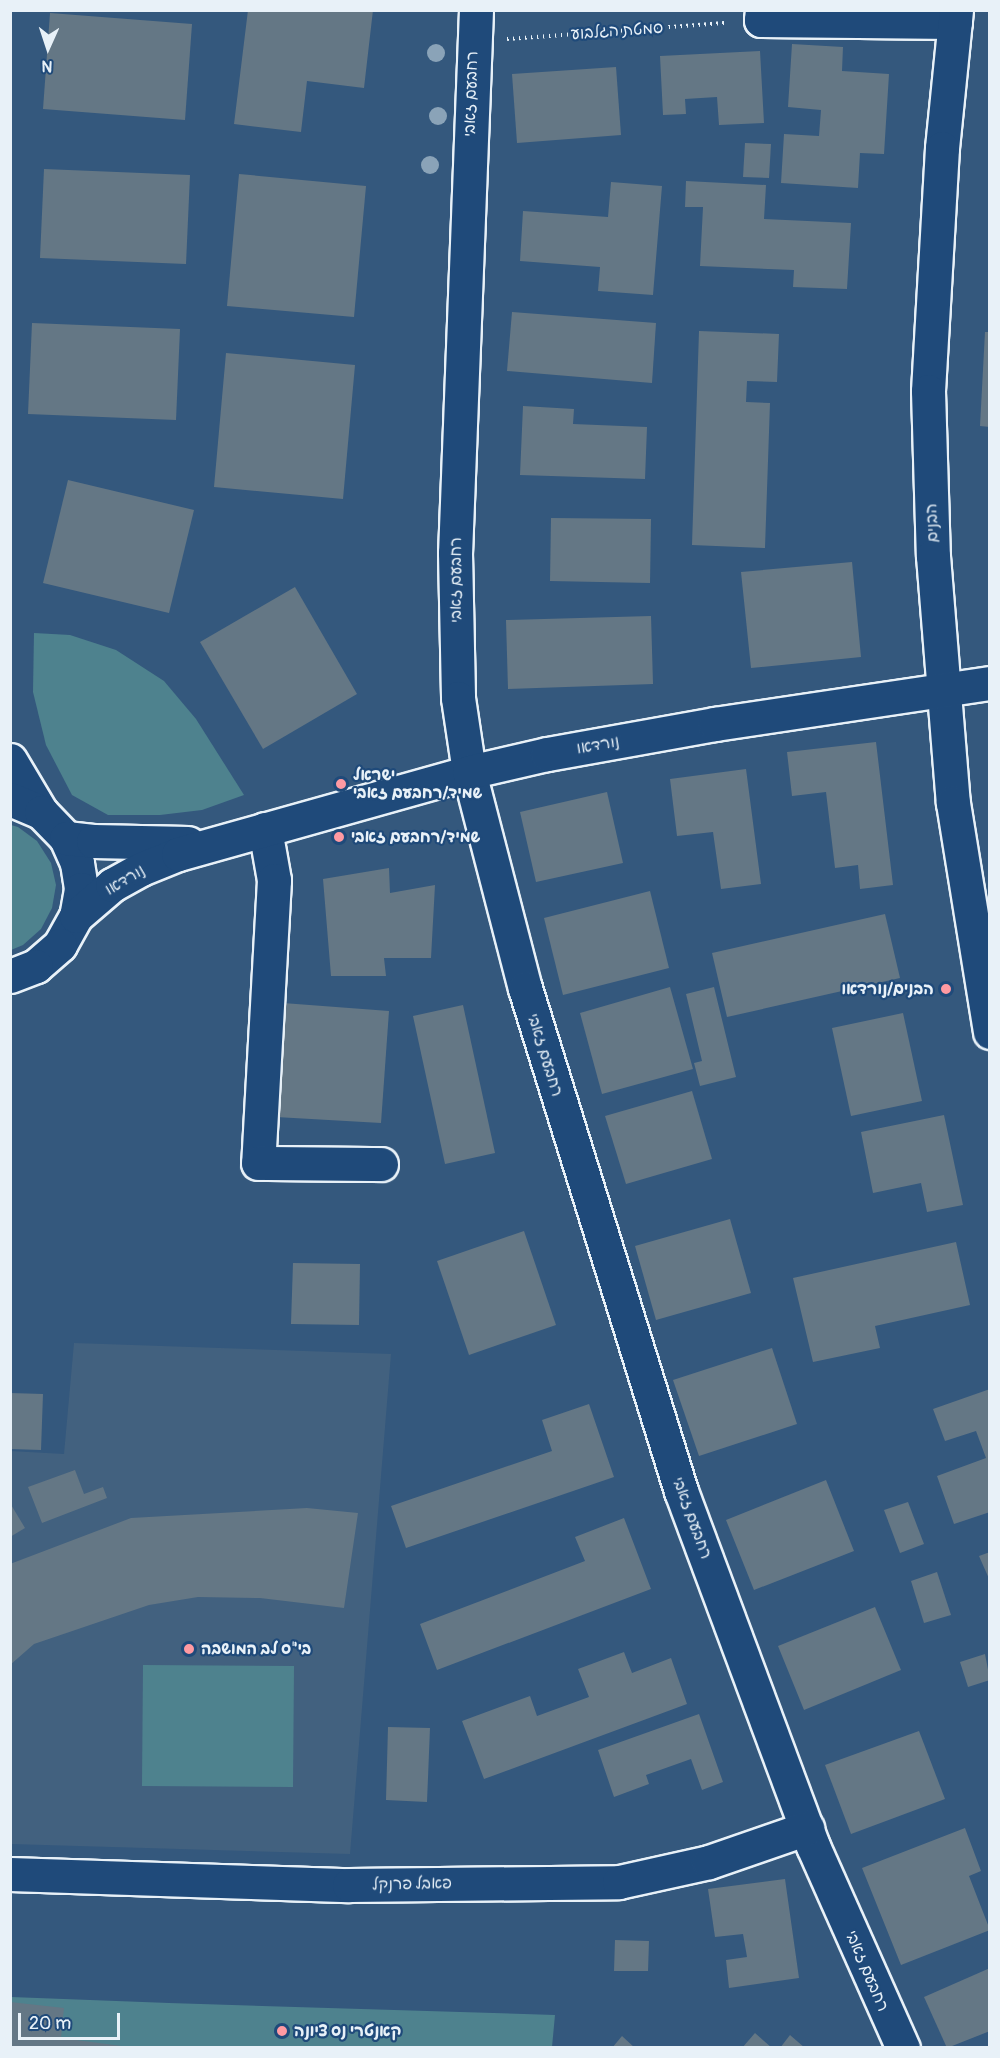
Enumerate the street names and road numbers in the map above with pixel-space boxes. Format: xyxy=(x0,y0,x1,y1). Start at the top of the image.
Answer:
street label: סמטת הגלבוע xyxy=(570,18,664,44)
street label: רחבעם זאבי xyxy=(460,51,482,137)
street label: הבנים xyxy=(922,503,942,543)
street label: רחבעם זאבי xyxy=(446,537,466,623)
street label: נורדאו xyxy=(575,732,621,758)
street label: נורדאו xyxy=(101,861,149,899)
street label: רחבעם זאבי xyxy=(523,1011,567,1099)
street label: רחבעם זאבי xyxy=(668,1474,716,1562)
street label: פאבל פרנקל xyxy=(372,1874,452,1894)
street label: רחבעם זאבי xyxy=(841,1928,893,2014)

